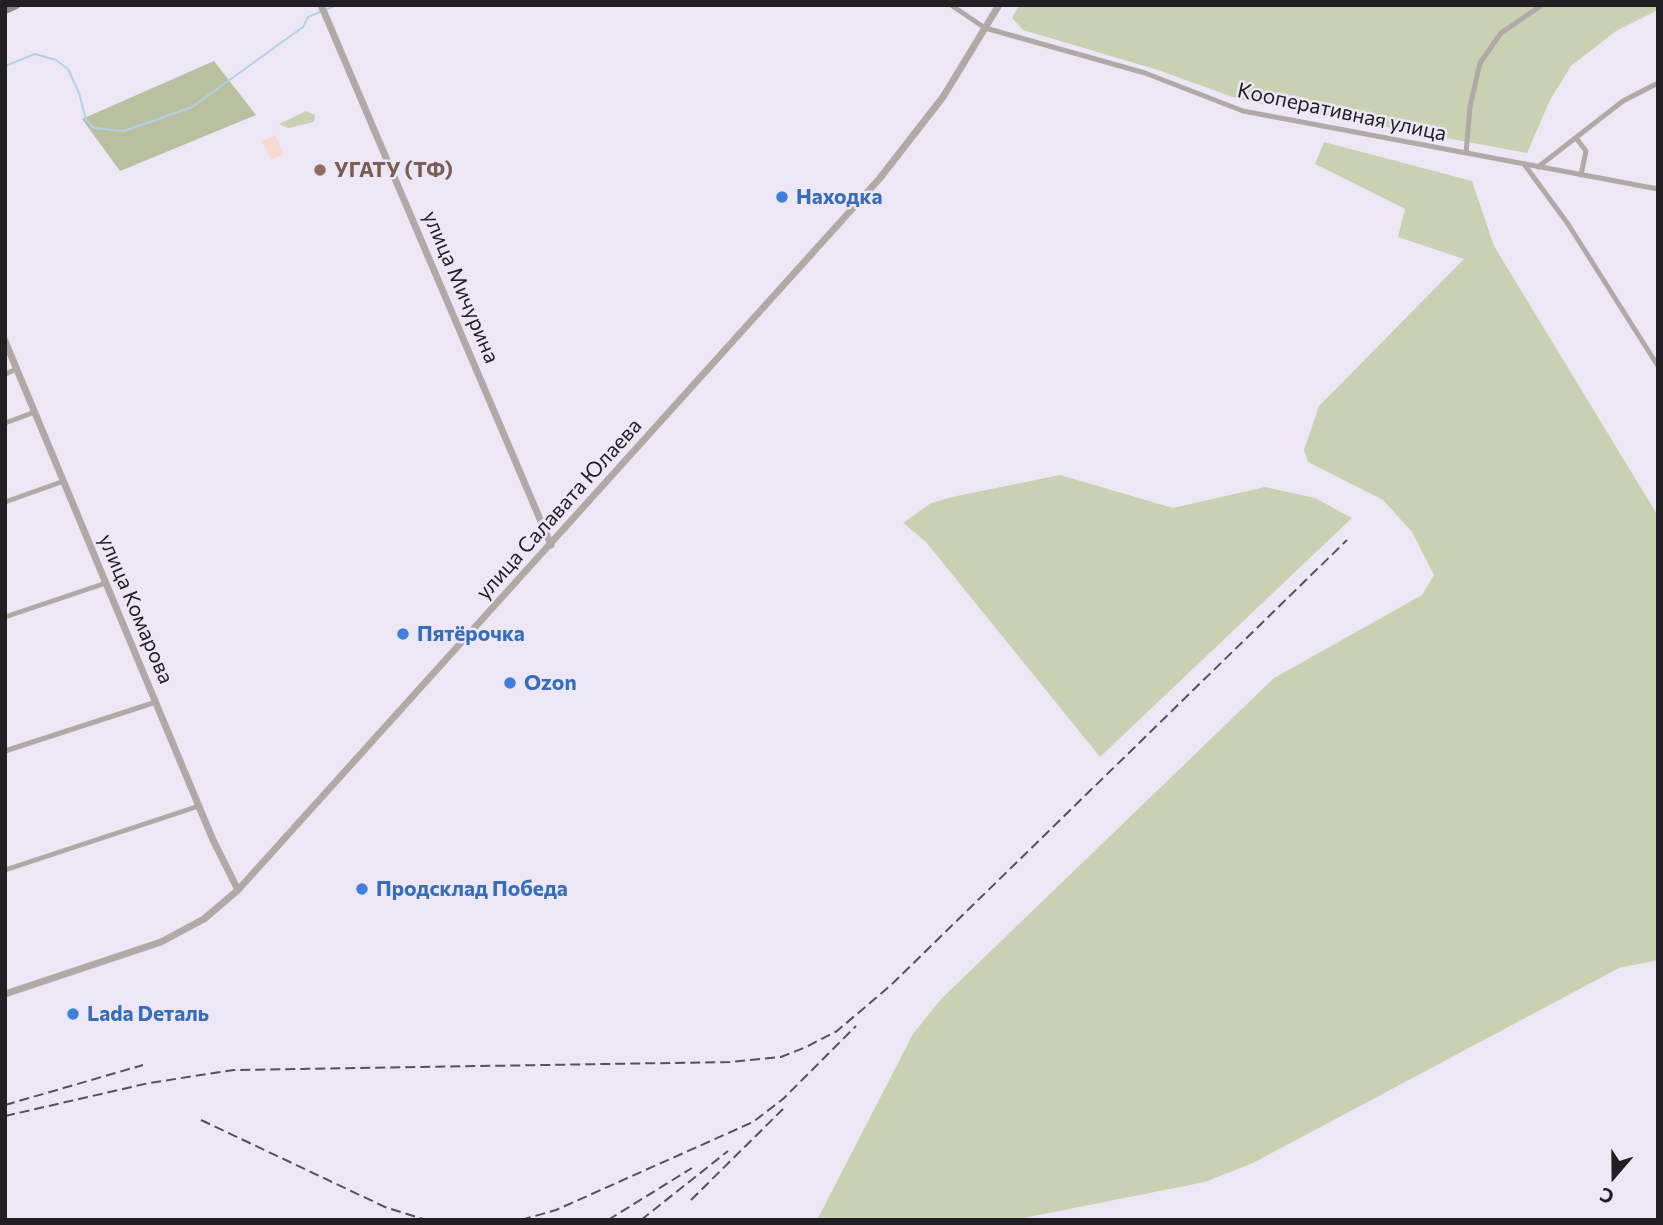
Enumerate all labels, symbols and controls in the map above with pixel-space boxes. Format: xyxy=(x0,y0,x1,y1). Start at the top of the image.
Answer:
street label: Кооперативная улица xyxy=(1235,78,1449,146)
place label: УГАТУ (ТФ) xyxy=(334,157,453,183)
marker: УГАТУ (ТФ) xyxy=(312,162,328,178)
place label: Находка xyxy=(796,184,882,210)
marker: Находка xyxy=(774,189,790,205)
street label: улица Мичурина xyxy=(418,207,504,367)
street label: улица Салавата Юлаева xyxy=(471,413,647,605)
street label: улица Комарова xyxy=(93,530,179,688)
place label: Пятёрочка xyxy=(417,621,525,647)
marker: Пятёрочка xyxy=(395,626,411,642)
place label: Ozon xyxy=(524,670,577,696)
marker: Ozon xyxy=(502,675,518,691)
place label: Продсклад Победа xyxy=(376,876,568,902)
marker: Продсклад Победа xyxy=(354,881,370,897)
place label: Lada Dеталь xyxy=(87,1001,209,1027)
marker: Lada Dеталь xyxy=(65,1006,81,1022)
north arrow xyxy=(1579,1141,1649,1211)
text: С xyxy=(1597,1183,1617,1209)

